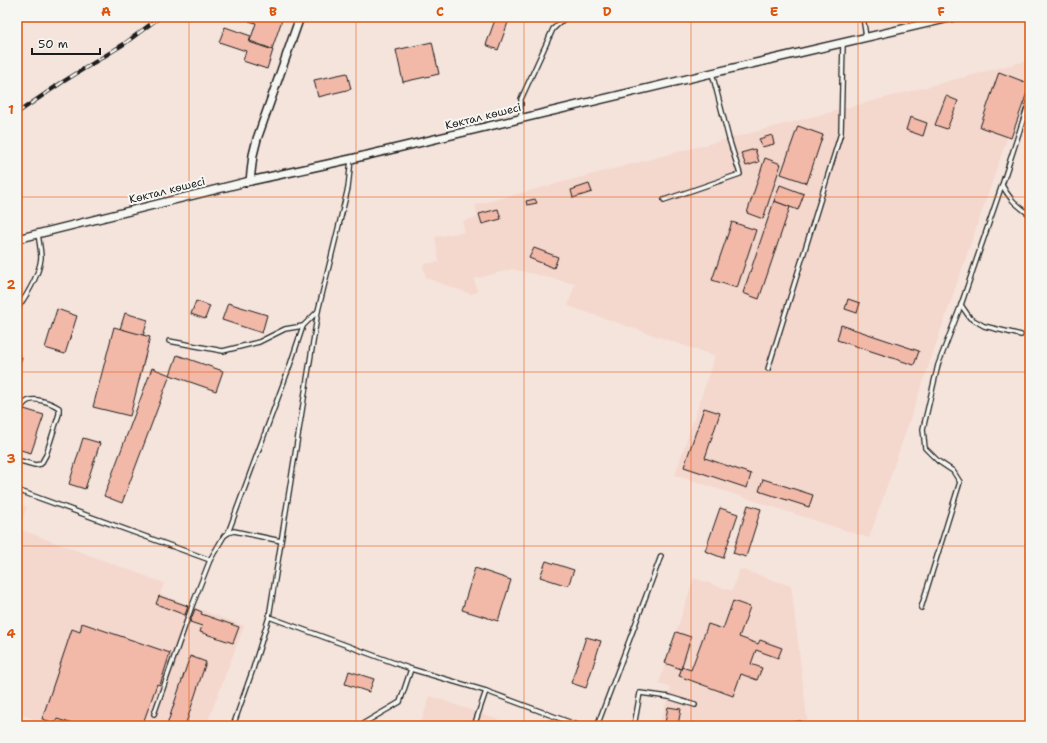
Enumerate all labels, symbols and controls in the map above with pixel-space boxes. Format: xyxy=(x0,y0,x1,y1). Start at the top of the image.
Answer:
text: A xyxy=(101,3,111,20)
text: B xyxy=(269,3,277,20)
text: C xyxy=(436,3,444,20)
text: D xyxy=(602,3,612,20)
text: E xyxy=(770,3,779,20)
text: F xyxy=(937,3,945,20)
scale bar xyxy=(32,30,100,56)
text: 50 m xyxy=(38,36,68,52)
street label: Көктал көшесі xyxy=(444,100,523,133)
text: 1 xyxy=(8,101,14,118)
street label: Көктал көшесі xyxy=(128,174,207,207)
text: 2 xyxy=(6,276,16,293)
text: 3 xyxy=(6,450,16,467)
text: 4 xyxy=(6,625,16,642)

